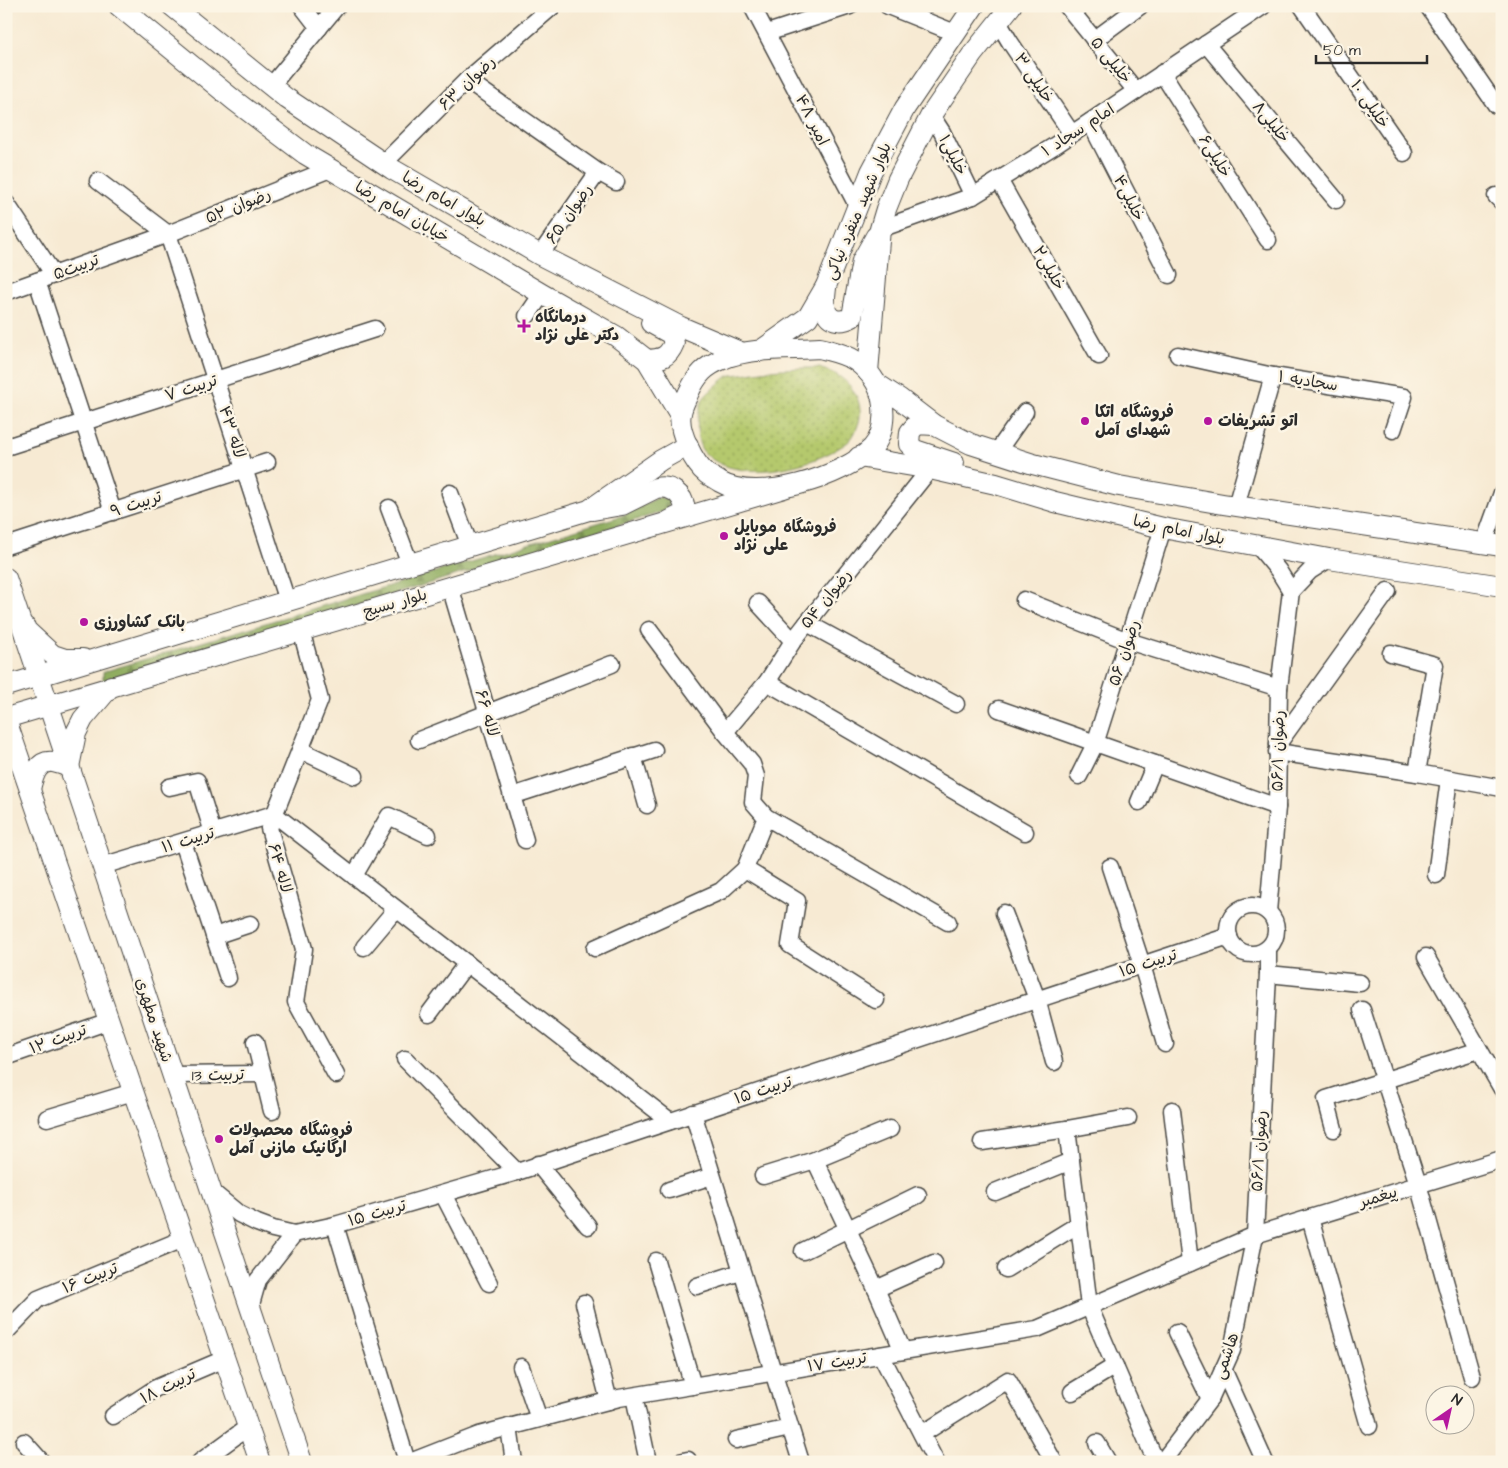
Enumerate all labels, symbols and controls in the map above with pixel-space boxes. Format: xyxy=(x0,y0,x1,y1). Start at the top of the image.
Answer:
street label: خلیلی ۵ xyxy=(1085,32,1137,88)
scale bar xyxy=(1316,32,1427,64)
text: 50 m xyxy=(1323,40,1361,61)
street label: خلیلی ۳ xyxy=(1009,48,1059,108)
street label: رضوان ۶۳ xyxy=(434,51,500,115)
street label: خلیلی ۱۰ xyxy=(1345,75,1395,133)
street label: امیر ۴۸ xyxy=(790,91,834,149)
street label: خلیلی۸ xyxy=(1247,96,1295,148)
street label: امام سجاد ۱ xyxy=(1037,98,1119,163)
street label: خلیلی۶ xyxy=(1193,130,1237,182)
street label: خلیلی۱ xyxy=(933,131,973,179)
street label: بلوار شهید منفرد نیاکی xyxy=(819,139,897,283)
street label: بلوار امام رضا xyxy=(398,166,490,233)
street label: خلیلی۴ xyxy=(1108,171,1150,225)
street label: خیابان امام رضا xyxy=(350,176,453,249)
street label: رضوان ۶۵ xyxy=(540,180,598,248)
street label: رضوان ۵۲ xyxy=(202,183,274,229)
street label: خلیلی۲ xyxy=(1028,242,1070,294)
street label: تربیت۵ xyxy=(50,248,102,285)
place label: درمانگاه دکتر علی نژاد xyxy=(535,306,619,346)
marker: درمانگاه دکتر علی نژاد xyxy=(517,319,531,333)
street label: سجادیه ۱ xyxy=(1276,365,1340,397)
street label: تربیت ۷ xyxy=(162,369,220,407)
place label: فروشگاه اتکا شهدای آمل xyxy=(1095,401,1174,441)
street label: لاله ۴۳ xyxy=(213,403,251,461)
place label: اتو تشریفات xyxy=(1218,410,1298,432)
marker: فروشگاه اتکا شهدای آمل xyxy=(1079,415,1091,427)
marker: اتو تشریفات xyxy=(1202,415,1214,427)
street label: تربیت ۹ xyxy=(107,485,165,523)
street label: بلوار امام رضا xyxy=(1131,510,1227,551)
place label: فروشگاه موبایل علی نژاد xyxy=(734,516,836,556)
marker: فروشگاه موبایل علی نژاد xyxy=(718,530,730,542)
street label: رضوان ۵۴ xyxy=(795,565,857,633)
street label: بلوار بسیج xyxy=(360,583,430,623)
place label: بانک کشاورزی xyxy=(94,611,185,633)
marker: بانک کشاورزی xyxy=(78,616,90,628)
street label: رضوان ۵۶ xyxy=(1103,617,1145,689)
street label: لاله ۶۶ xyxy=(470,687,504,739)
street label: رضوان ۵۶/۱ xyxy=(1266,710,1290,792)
street label: تربیت ۱۱ xyxy=(159,821,218,858)
street label: لاله ۶۴ xyxy=(262,841,298,895)
street label: تربیت ۱۵ xyxy=(1116,943,1180,983)
street label: شهید مطهری xyxy=(130,975,178,1065)
street label: تربیت ۱۲ xyxy=(26,1018,90,1059)
street label: تربیت 13 xyxy=(191,1064,245,1086)
street label: تربیت ۱۵ xyxy=(731,1070,795,1110)
street label: رضوان ۵۶/۱ xyxy=(1246,1110,1272,1192)
place label: فروشگاه محصولات ارگانیک مازنی آمل xyxy=(229,1119,353,1159)
marker: فروشگاه محصولات ارگانیک مازنی آمل xyxy=(213,1133,225,1145)
street label: پیغمبر xyxy=(1354,1181,1400,1214)
street label: تربیت ۱۵ xyxy=(345,1194,409,1232)
street label: تربیت ۱۶ xyxy=(59,1257,121,1299)
street label: هاشمی xyxy=(1208,1330,1244,1382)
street label: تربیت ۱۷ xyxy=(806,1346,869,1378)
street label: تربیت ۱۸ xyxy=(136,1362,200,1409)
north arrow xyxy=(1426,1386,1476,1436)
text: N xyxy=(1447,1389,1466,1411)

